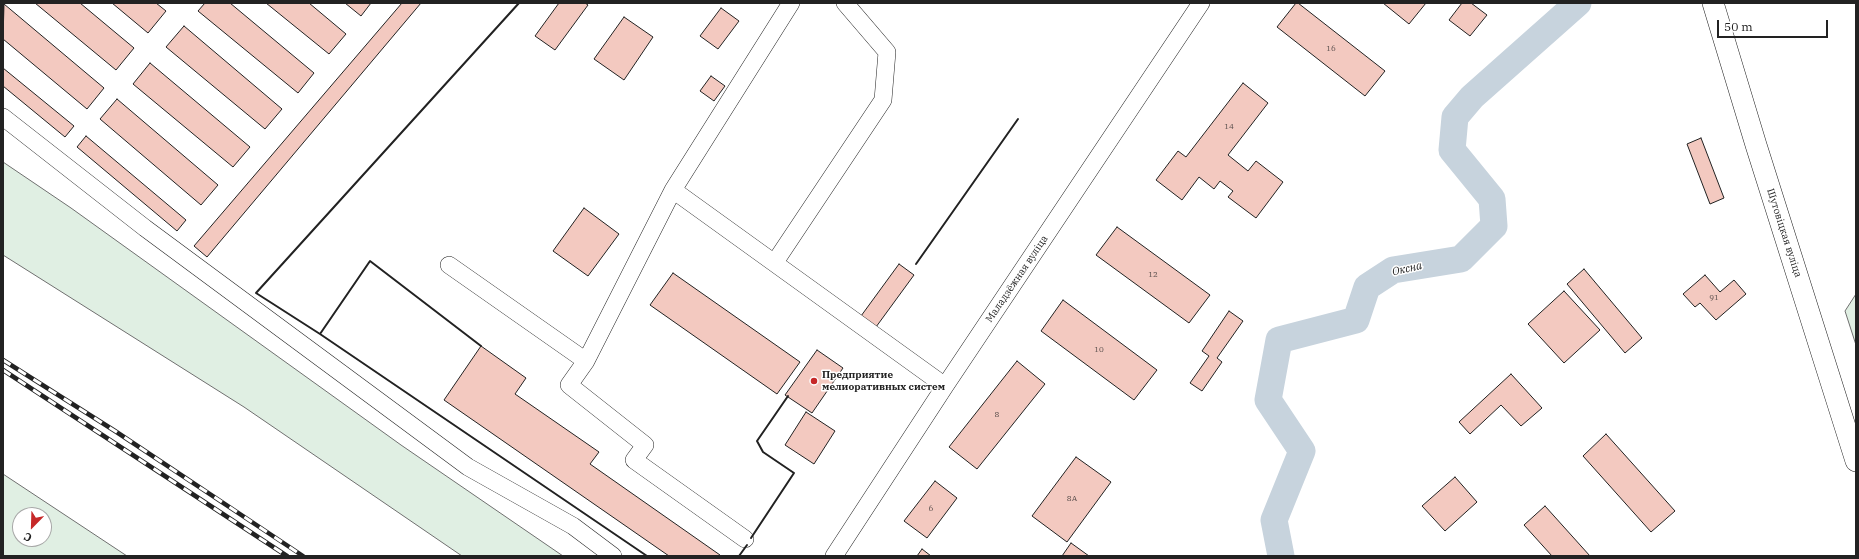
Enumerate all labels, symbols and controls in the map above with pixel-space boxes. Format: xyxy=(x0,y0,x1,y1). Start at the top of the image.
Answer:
scale bar xyxy=(1719,12,1830,38)
text: 50 m xyxy=(1724,19,1753,34)
house number: 16 xyxy=(1326,44,1336,54)
house number: 14 xyxy=(1224,122,1234,132)
street label: Шутовіцкая вуліца xyxy=(1764,187,1804,279)
street label: Маладзёжная вуліца xyxy=(983,233,1051,325)
water label: Оксна xyxy=(1391,259,1423,279)
house number: 12 xyxy=(1148,270,1158,280)
house number: 91 xyxy=(1709,293,1719,303)
house number: 10 xyxy=(1094,345,1104,355)
place label: Предприятие мелиоративных систем xyxy=(822,369,945,392)
marker: Предприятие мелиоративных систем xyxy=(809,376,819,386)
house number: 8 xyxy=(995,410,999,420)
house number: 8А xyxy=(1067,494,1077,504)
house number: 6 xyxy=(929,504,933,514)
north arrow xyxy=(12,507,52,547)
text: С xyxy=(22,529,34,545)

